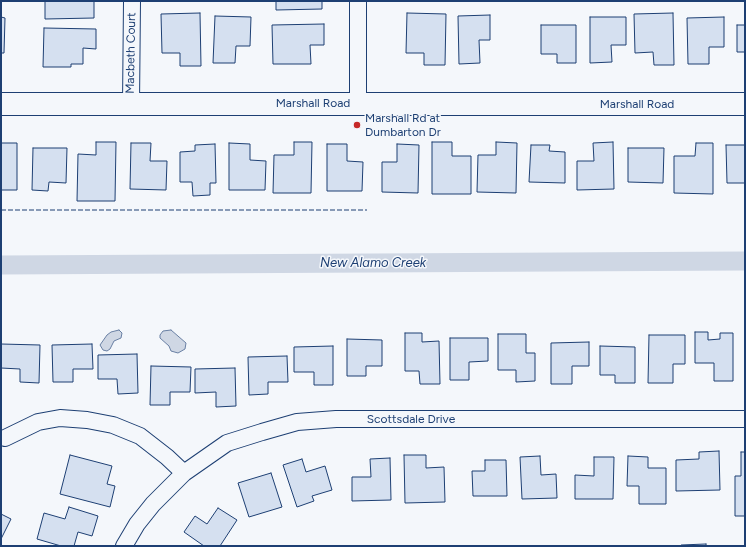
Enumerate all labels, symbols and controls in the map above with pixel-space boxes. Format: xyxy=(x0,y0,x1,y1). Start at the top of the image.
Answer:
street label: Macbeth Court xyxy=(123,12,139,94)
street label: Marshall Road xyxy=(276,96,350,110)
street label: Marshall Road xyxy=(600,97,674,111)
place label: Marshall Rd at Dumbarton Dr xyxy=(365,111,441,139)
marker: Marshall Rd at Dumbarton Dr xyxy=(352,120,362,130)
water label: New Alamo Creek xyxy=(320,255,426,271)
street label: Scottsdale Drive xyxy=(367,412,455,426)

